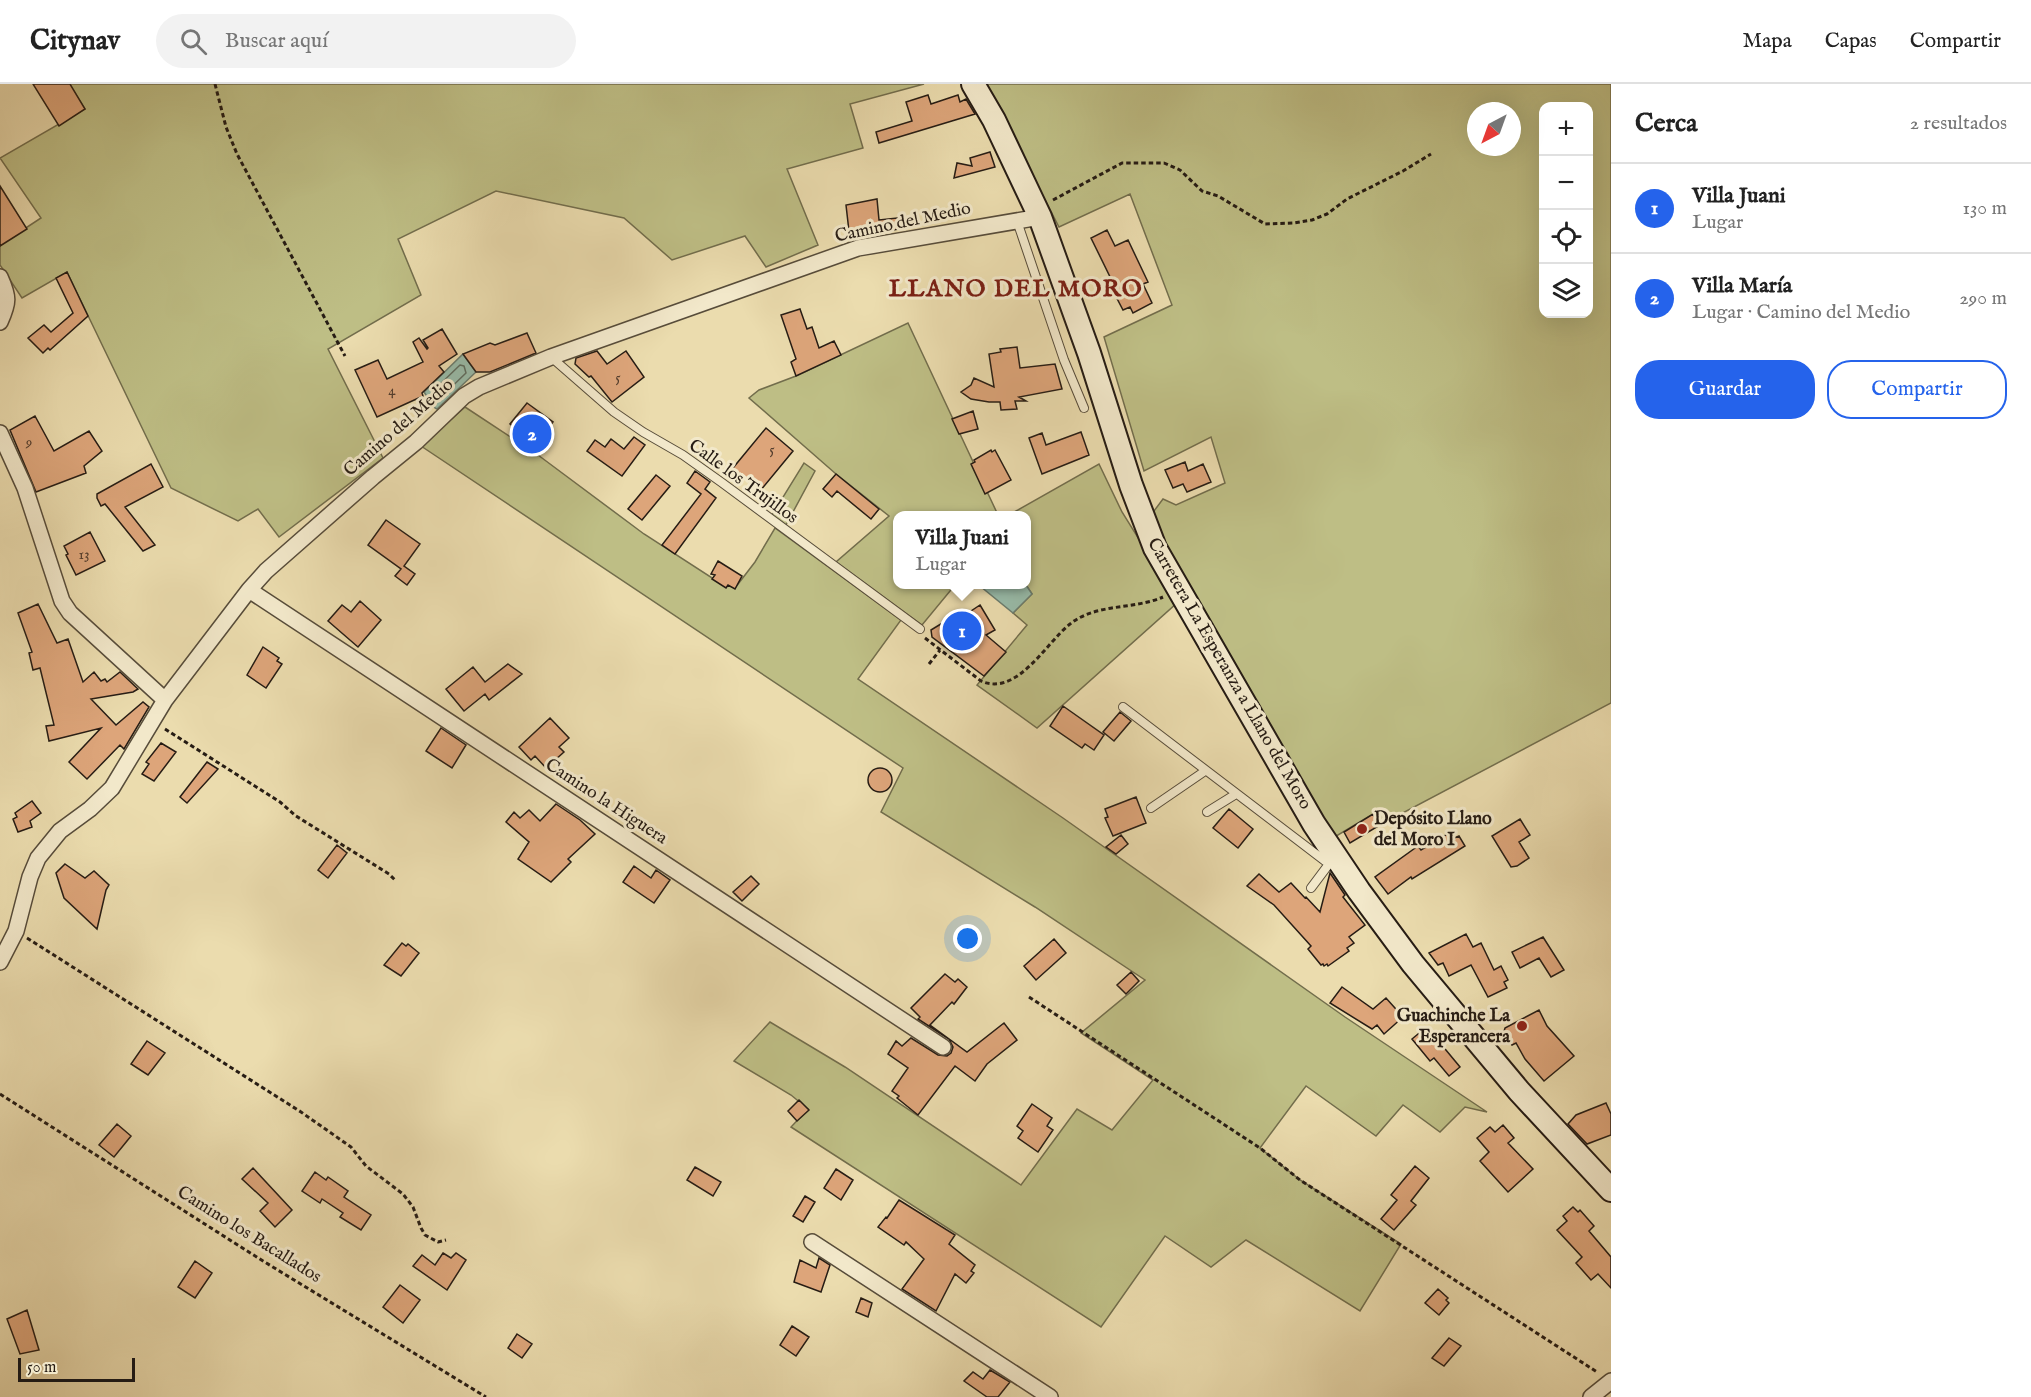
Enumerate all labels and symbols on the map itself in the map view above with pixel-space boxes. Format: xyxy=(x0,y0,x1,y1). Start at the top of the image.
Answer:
north arrow xyxy=(1467,102,1521,156)
street label: Camino del Medio xyxy=(833,197,973,249)
district label: LLANO DEL MORO xyxy=(889,274,1143,305)
house number: 5 xyxy=(615,368,621,387)
street label: Camino del Medio xyxy=(339,374,459,482)
house number: 4 xyxy=(388,381,396,400)
pin: 2 xyxy=(512,412,552,456)
house number: 9 xyxy=(25,433,32,452)
street label: Calle los Trujillos xyxy=(684,435,802,529)
house number: 5 xyxy=(769,440,775,459)
street label: Carretera La Esperanza a Llano del Moro xyxy=(1142,534,1317,814)
house number: 13 xyxy=(78,545,90,564)
pin: 1 xyxy=(942,608,982,654)
street label: Camino la Higuera xyxy=(541,754,672,850)
place label: Depósito Llano del Moro I xyxy=(1374,808,1492,852)
marker: Depósito Llano del Moro I xyxy=(1355,822,1369,836)
your location xyxy=(953,924,982,953)
place label: Guachinche La Esperancera xyxy=(1397,1005,1511,1049)
marker: Guachinche La Esperancera xyxy=(1515,1019,1529,1033)
street label: Camino los Bacallados xyxy=(173,1181,325,1289)
scale bar xyxy=(18,1355,135,1382)

